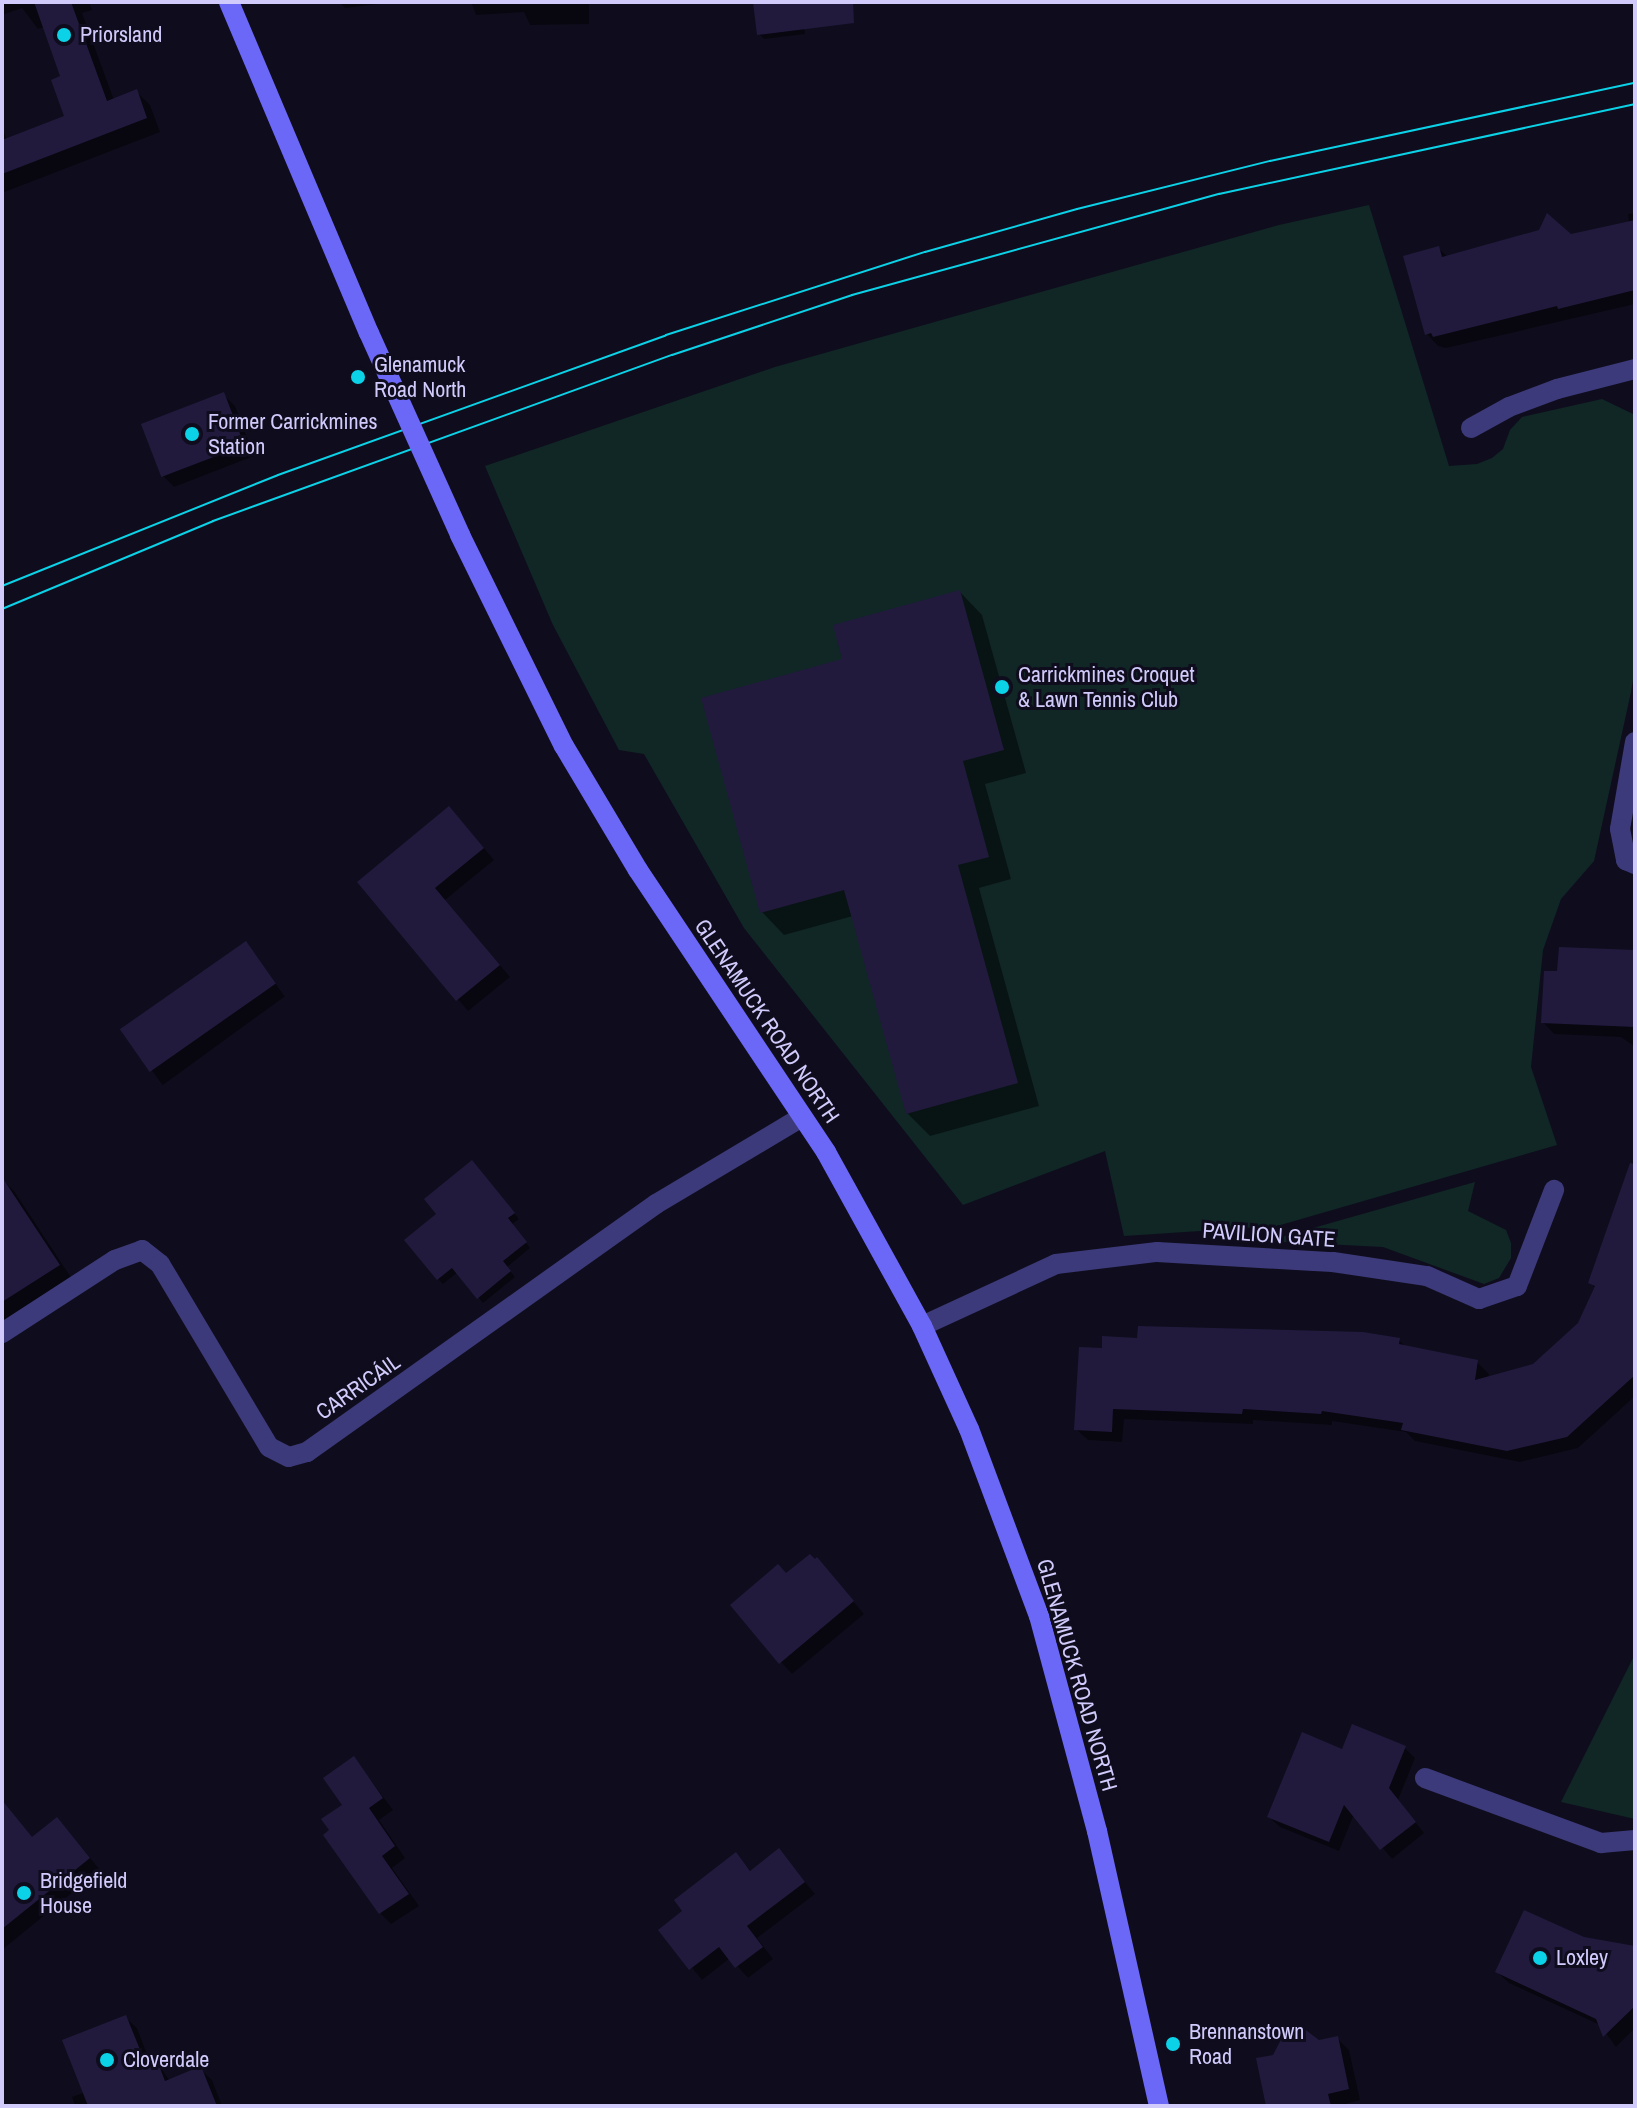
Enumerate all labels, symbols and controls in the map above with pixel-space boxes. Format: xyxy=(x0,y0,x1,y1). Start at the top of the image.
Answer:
place label: Priorsland xyxy=(80,22,162,48)
marker: Priorsland xyxy=(55,26,73,44)
place label: Glenamuck Road North xyxy=(374,351,466,402)
marker: Glenamuck Road North xyxy=(349,368,367,386)
place label: Former Carrickmines Station xyxy=(208,408,378,460)
marker: Former Carrickmines Station xyxy=(183,425,201,443)
place label: Carrickmines Croquet & Lawn Tennis Club xyxy=(1018,661,1194,712)
marker: Carrickmines Croquet & Lawn Tennis Club xyxy=(993,678,1011,696)
street label: GLENAMUCK ROAD NORTH xyxy=(689,914,845,1128)
street label: PAVILION GATE xyxy=(1202,1217,1336,1253)
street label: CARRICÁIL xyxy=(311,1349,405,1425)
street label: GLENAMUCK ROAD NORTH xyxy=(1031,1556,1123,1794)
place label: Bridgefield House xyxy=(40,1867,127,1918)
marker: Bridgefield House xyxy=(15,1884,33,1902)
place label: Loxley xyxy=(1556,1945,1608,1971)
marker: Loxley xyxy=(1531,1949,1549,1967)
place label: Brennanstown Road xyxy=(1189,2018,1304,2070)
marker: Brennanstown Road xyxy=(1164,2035,1182,2053)
place label: Cloverdale xyxy=(123,2047,209,2073)
marker: Cloverdale xyxy=(98,2051,116,2069)

